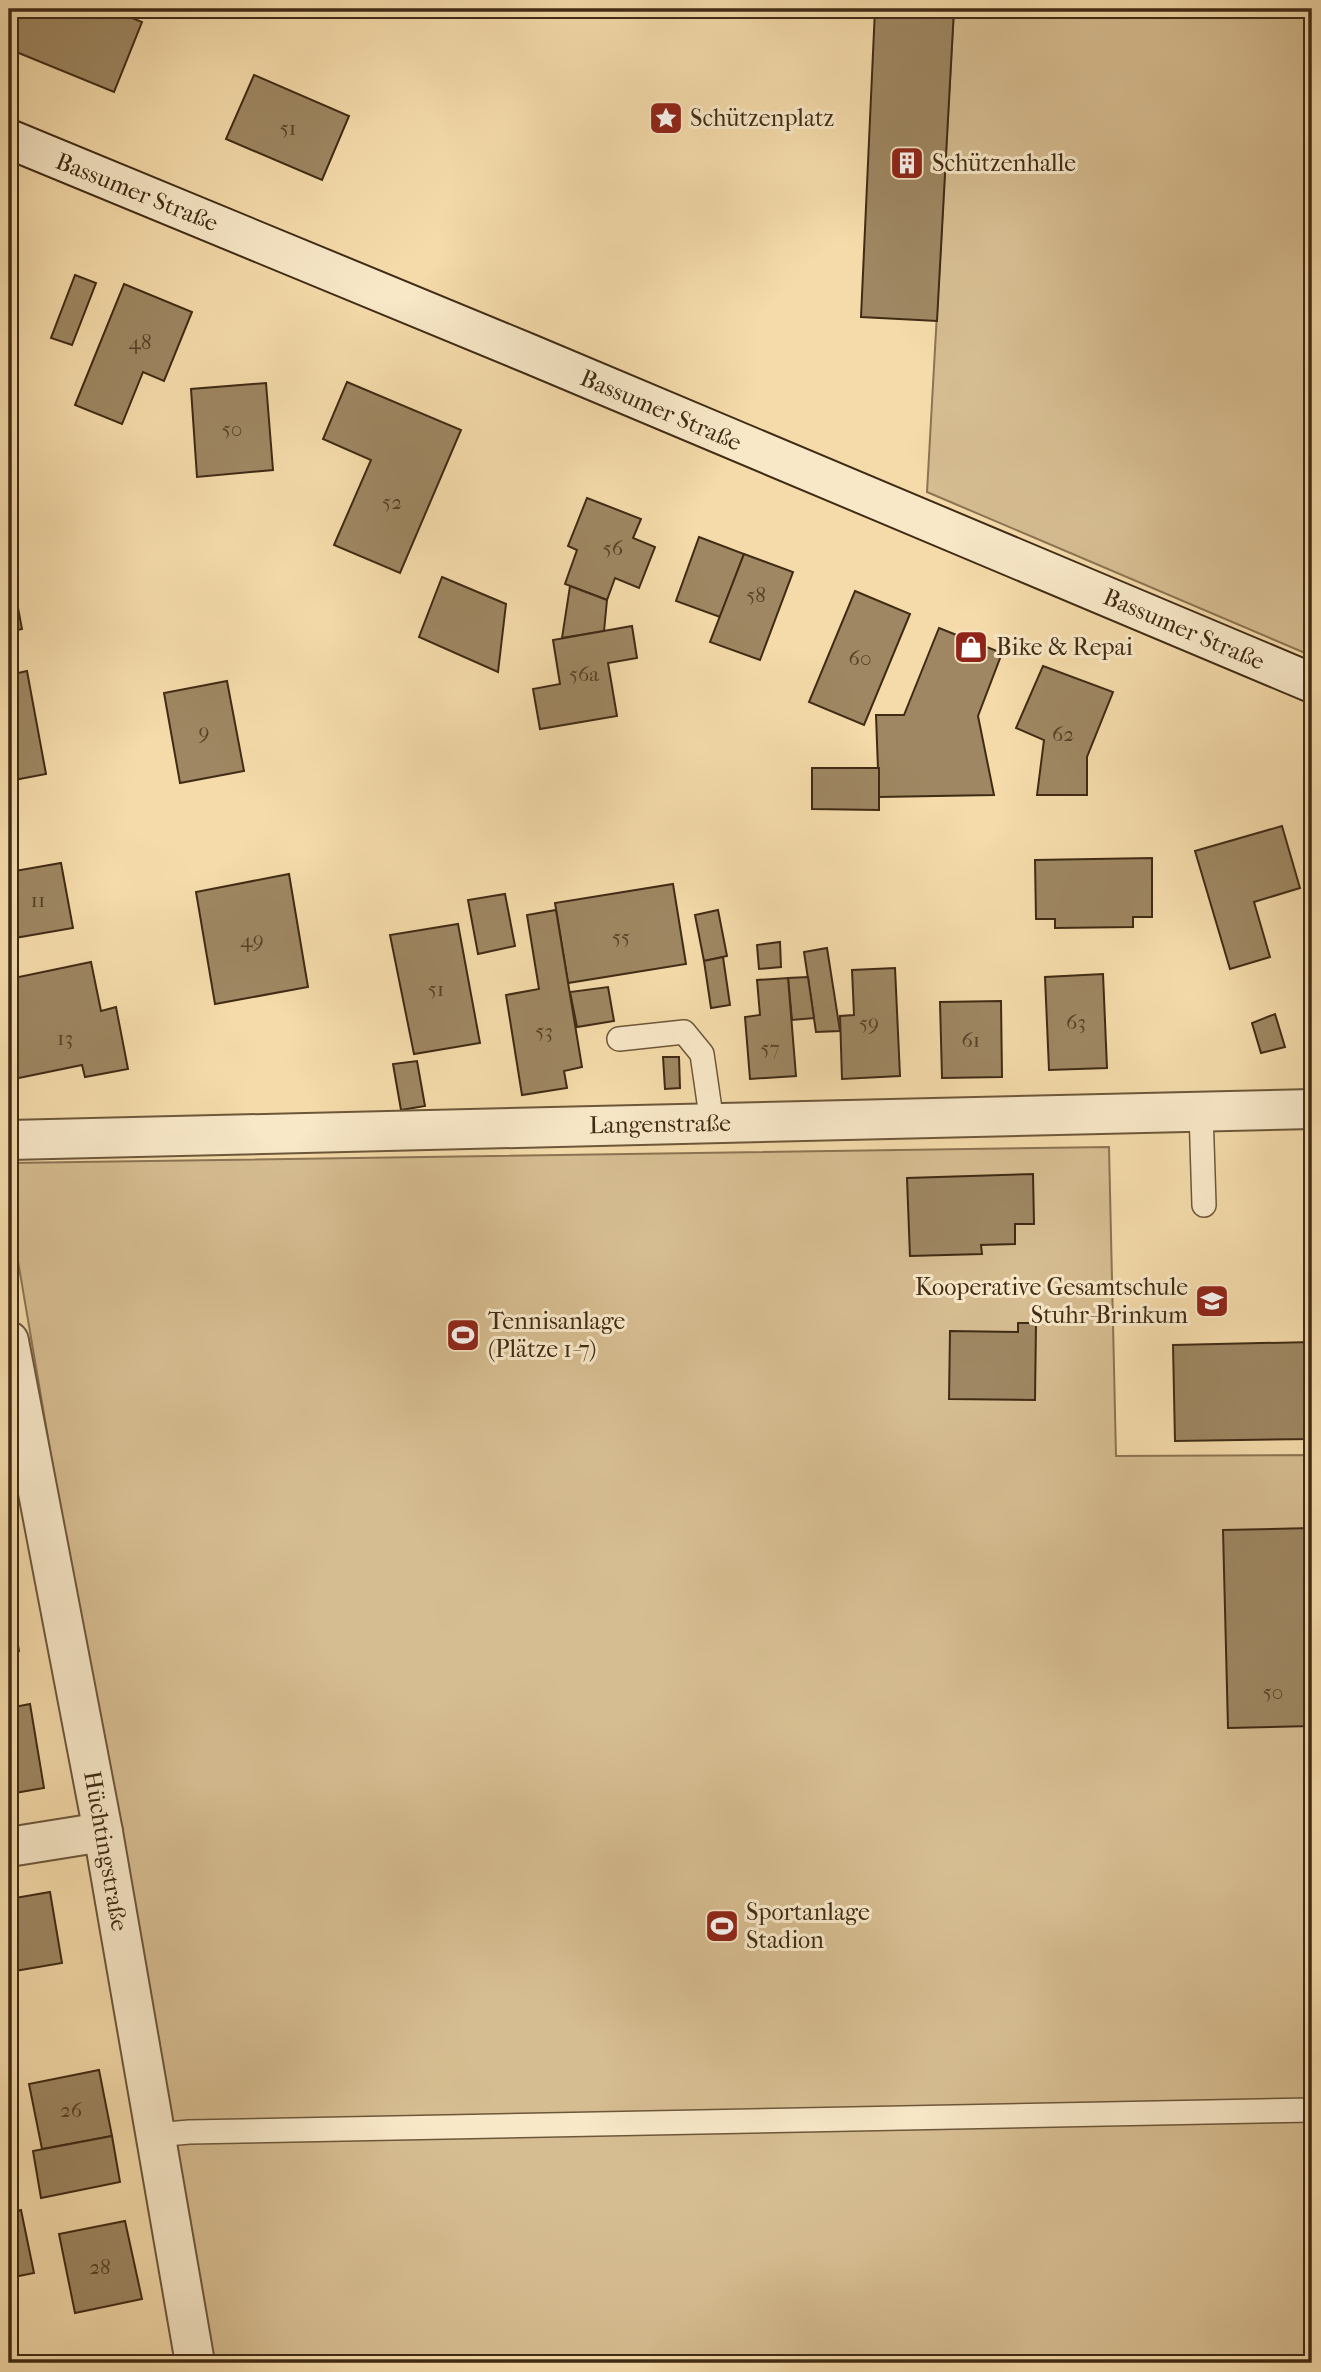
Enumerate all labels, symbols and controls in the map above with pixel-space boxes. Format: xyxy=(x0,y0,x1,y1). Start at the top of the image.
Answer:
place icon: Schützenplatz xyxy=(647,99,685,137)
place label: Schützenplatz xyxy=(690,104,835,132)
house number: 51 xyxy=(280,116,296,140)
building icon: Schützenhalle xyxy=(888,144,926,182)
street label: Bassumer Straße xyxy=(52,147,222,237)
place label: Schützenhalle xyxy=(932,149,1076,177)
house number: 48 xyxy=(129,330,151,354)
street label: Bassumer Straße xyxy=(576,363,746,457)
house number: 50 xyxy=(222,417,242,441)
house number: 52 xyxy=(382,490,402,514)
house number: 56 xyxy=(603,536,624,560)
street label: Bassumer Straße xyxy=(1099,582,1269,676)
house number: 58 xyxy=(746,583,766,607)
shop icon: Bike & Repai xyxy=(952,628,990,666)
place label: Bike & Repai xyxy=(996,633,1133,661)
house number: 60 xyxy=(849,646,871,670)
house number: 56a xyxy=(569,662,599,686)
house number: 9 xyxy=(198,720,210,744)
house number: 62 xyxy=(1052,722,1074,746)
house number: 11 xyxy=(31,888,46,912)
house number: 55 xyxy=(612,925,630,949)
house number: 49 xyxy=(240,928,264,952)
house number: 51 xyxy=(428,977,444,1001)
house number: 63 xyxy=(1066,1010,1086,1034)
house number: 59 xyxy=(859,1011,879,1035)
house number: 53 xyxy=(535,1019,553,1043)
house number: 13 xyxy=(57,1026,73,1050)
house number: 61 xyxy=(962,1028,980,1052)
house number: 57 xyxy=(760,1036,780,1060)
street label: Langenstraße xyxy=(589,1109,731,1139)
place label: Kooperative Gesamtschule Stuhr-Brinkum xyxy=(915,1273,1188,1329)
school or university icon: Kooperative Gesamtschule Stuhr-Brinkum xyxy=(1193,1282,1231,1320)
place label: Tennisanlage (Plätze 1-7) xyxy=(488,1307,625,1363)
sports icon: Tennisanlage (Plätze 1-7) xyxy=(444,1316,482,1354)
house number: 50 xyxy=(1263,1680,1283,1704)
street label: Hüchtingstraße xyxy=(78,1769,134,1933)
place label: Sportanlage Stadion xyxy=(746,1898,870,1954)
sports icon: Sportanlage Stadion xyxy=(703,1907,741,1945)
house number: 26 xyxy=(60,2098,83,2122)
house number: 28 xyxy=(89,2255,111,2279)

